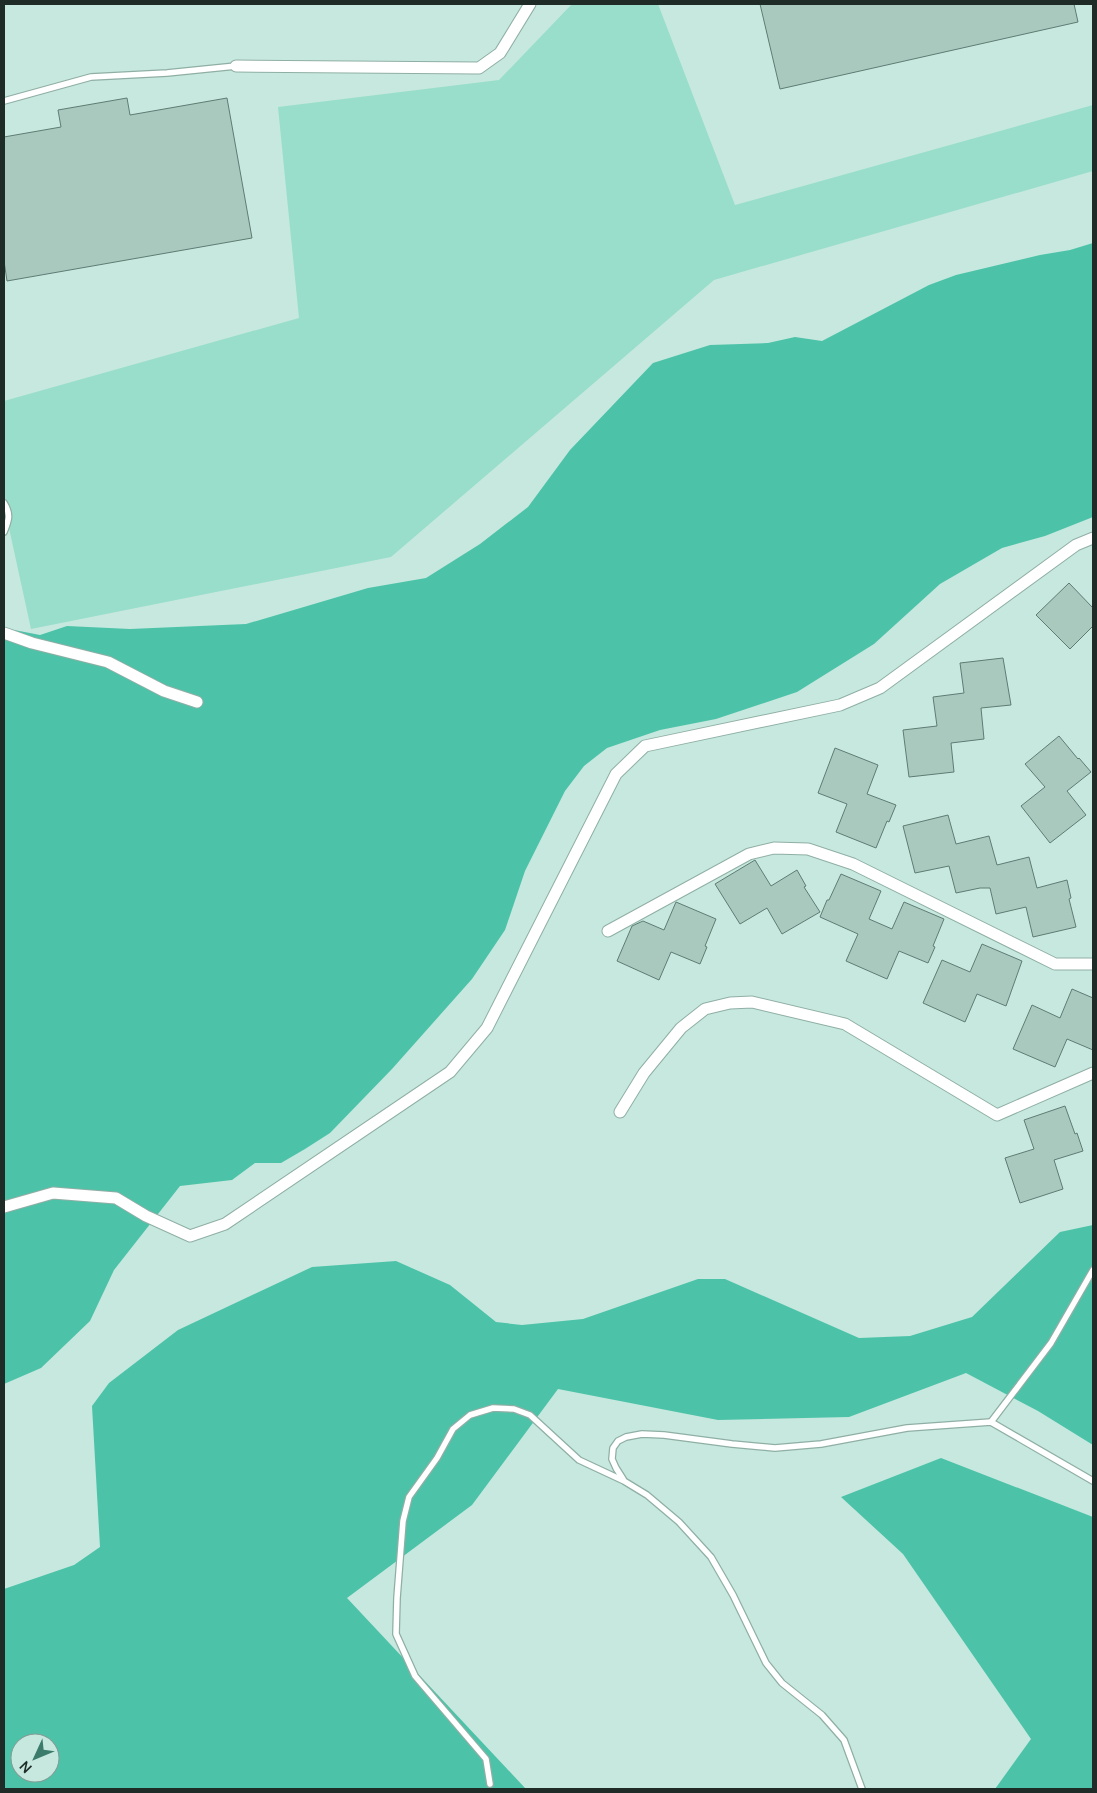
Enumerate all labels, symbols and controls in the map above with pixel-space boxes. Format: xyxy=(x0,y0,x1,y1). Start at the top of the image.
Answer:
north arrow xyxy=(10,1733,60,1783)
text: N xyxy=(15,1757,36,1778)

